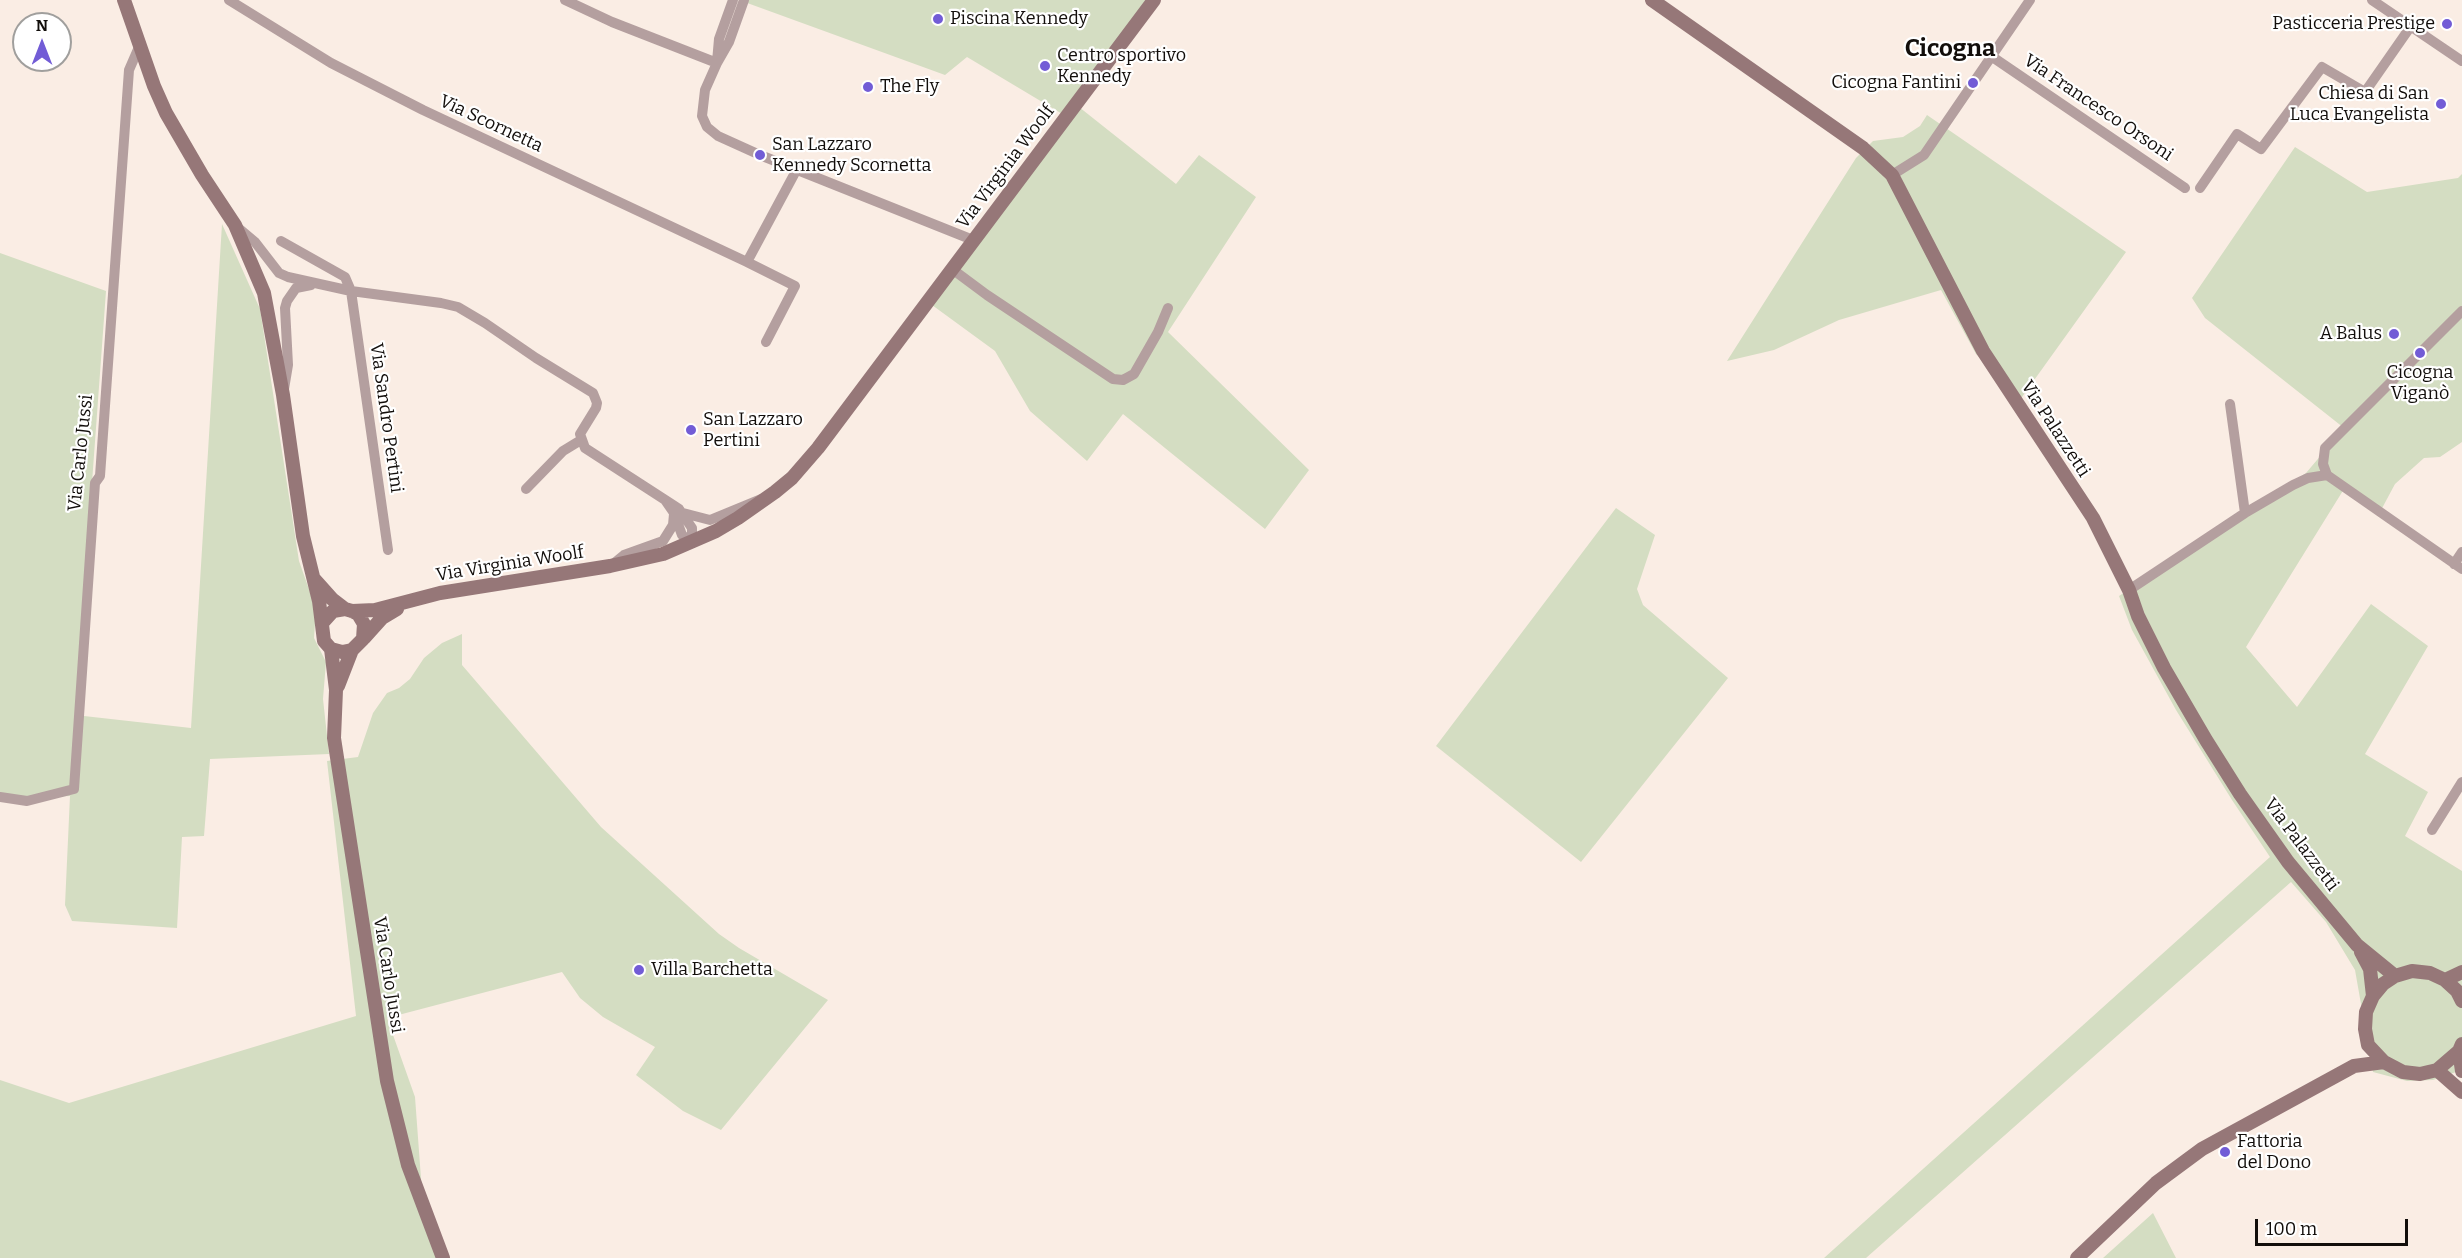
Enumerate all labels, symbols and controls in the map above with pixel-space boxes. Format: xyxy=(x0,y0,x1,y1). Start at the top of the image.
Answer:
place label: Piscina Kennedy xyxy=(950,8,1088,30)
north arrow xyxy=(12,12,72,72)
marker: Piscina Kennedy xyxy=(931,12,945,26)
place label: Pasticceria Prestige xyxy=(2272,13,2435,35)
text: N xyxy=(36,16,48,35)
marker: Pasticceria Prestige xyxy=(2440,17,2454,31)
district label: Cicogna xyxy=(1905,35,1995,63)
place label: Centro sportivo Kennedy xyxy=(1057,45,1186,88)
street label: Via Francesco Orsoni xyxy=(2019,50,2177,166)
marker: Centro sportivo Kennedy xyxy=(1038,59,1052,73)
place label: Cicogna Fantini xyxy=(1831,72,1961,94)
place label: The Fly xyxy=(880,76,939,98)
marker: Cicogna Fantini xyxy=(1966,76,1980,90)
marker: The Fly xyxy=(861,80,875,94)
place label: Chiesa di San Luca Evangelista xyxy=(2290,83,2429,125)
street label: Via Scornetta xyxy=(436,91,546,157)
marker: Chiesa di San Luca Evangelista xyxy=(2434,97,2448,111)
street label: Via Virginia Woolf xyxy=(952,101,1060,233)
place label: San Lazzaro Kennedy Scornetta xyxy=(772,134,931,176)
marker: San Lazzaro Kennedy Scornetta xyxy=(753,148,767,162)
place label: A Balus xyxy=(2320,323,2382,345)
marker: A Balus xyxy=(2387,327,2401,341)
street label: Via Sandro Pertini xyxy=(365,342,407,494)
marker: Cicogna Viganò xyxy=(2413,346,2427,360)
place label: Cicogna Viganò xyxy=(2387,362,2453,404)
street label: Via Palazzetti xyxy=(2016,377,2094,481)
street label: Via Carlo Jussi xyxy=(64,393,98,513)
place label: San Lazzaro Pertini xyxy=(703,409,803,452)
marker: San Lazzaro Pertini xyxy=(684,423,698,437)
street label: Via Virginia Woolf xyxy=(435,542,585,586)
street label: Via Palazzetti xyxy=(2259,794,2343,896)
street label: Via Carlo Jussi xyxy=(368,915,408,1035)
place label: Villa Barchetta xyxy=(651,959,773,981)
marker: Villa Barchetta xyxy=(632,963,646,977)
place label: Fattoria del Dono xyxy=(2237,1131,2311,1174)
marker: Fattoria del Dono xyxy=(2218,1145,2232,1159)
scale bar xyxy=(2258,1207,2411,1245)
text: 100 m xyxy=(2266,1218,2317,1240)

